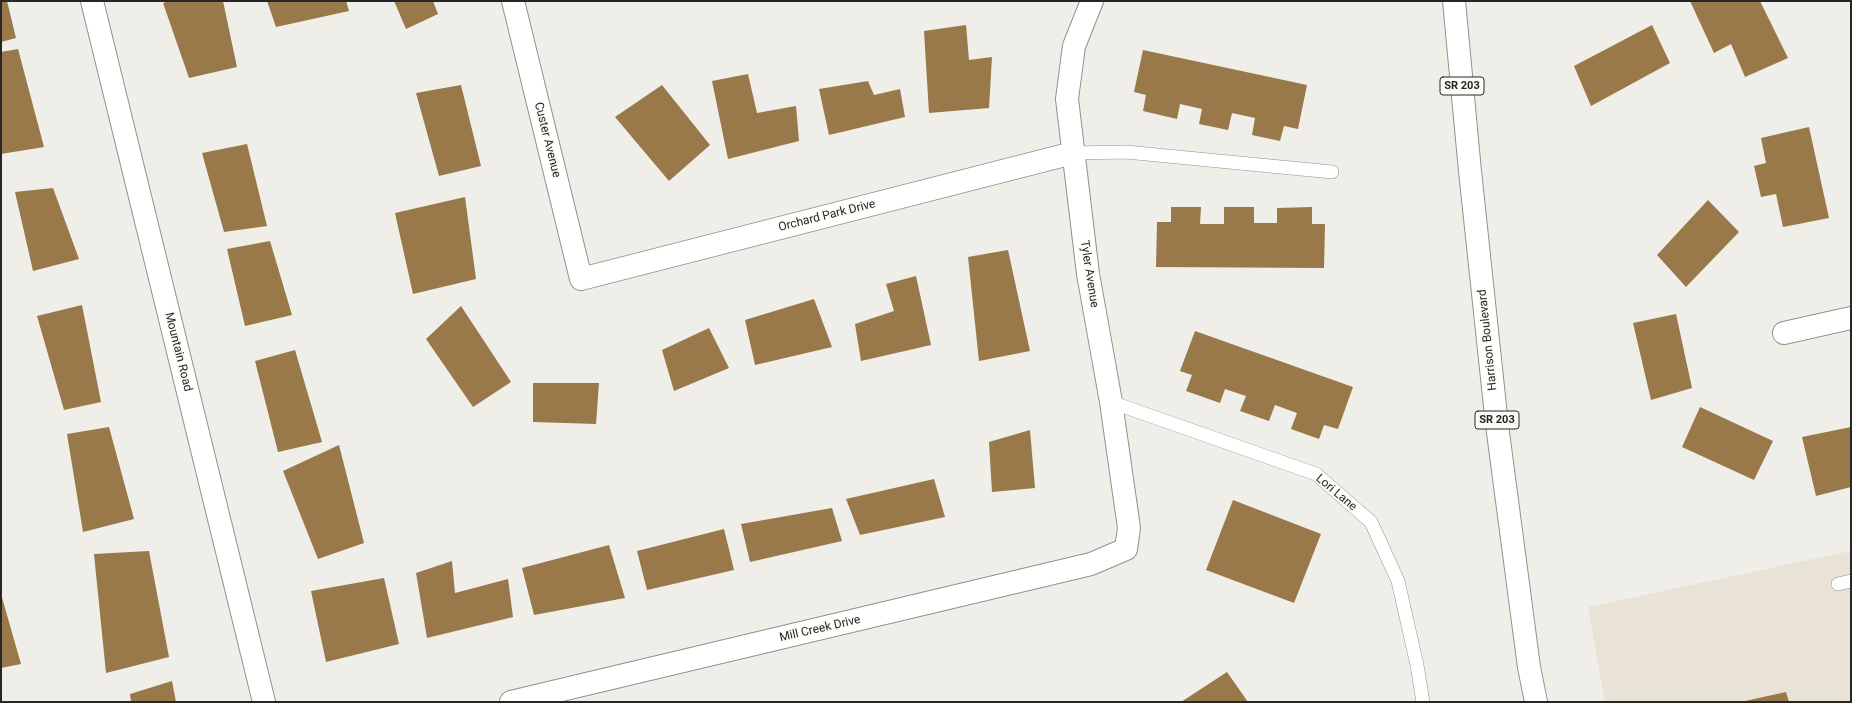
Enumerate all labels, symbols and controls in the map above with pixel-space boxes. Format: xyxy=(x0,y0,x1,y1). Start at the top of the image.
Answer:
road number: SR 203 xyxy=(1440,77,1484,95)
street label: Custer Avenue xyxy=(531,101,563,179)
street label: Orchard Park Drive xyxy=(777,197,877,235)
street label: Tyler Avenue xyxy=(1077,239,1101,309)
street label: Harrison Boulevard xyxy=(1476,289,1500,391)
street label: Mountain Road xyxy=(161,311,195,393)
road number: SR 203 xyxy=(1475,411,1519,429)
street label: Lori Lane xyxy=(1313,472,1359,514)
street label: Mill Creek Drive xyxy=(778,613,862,645)

